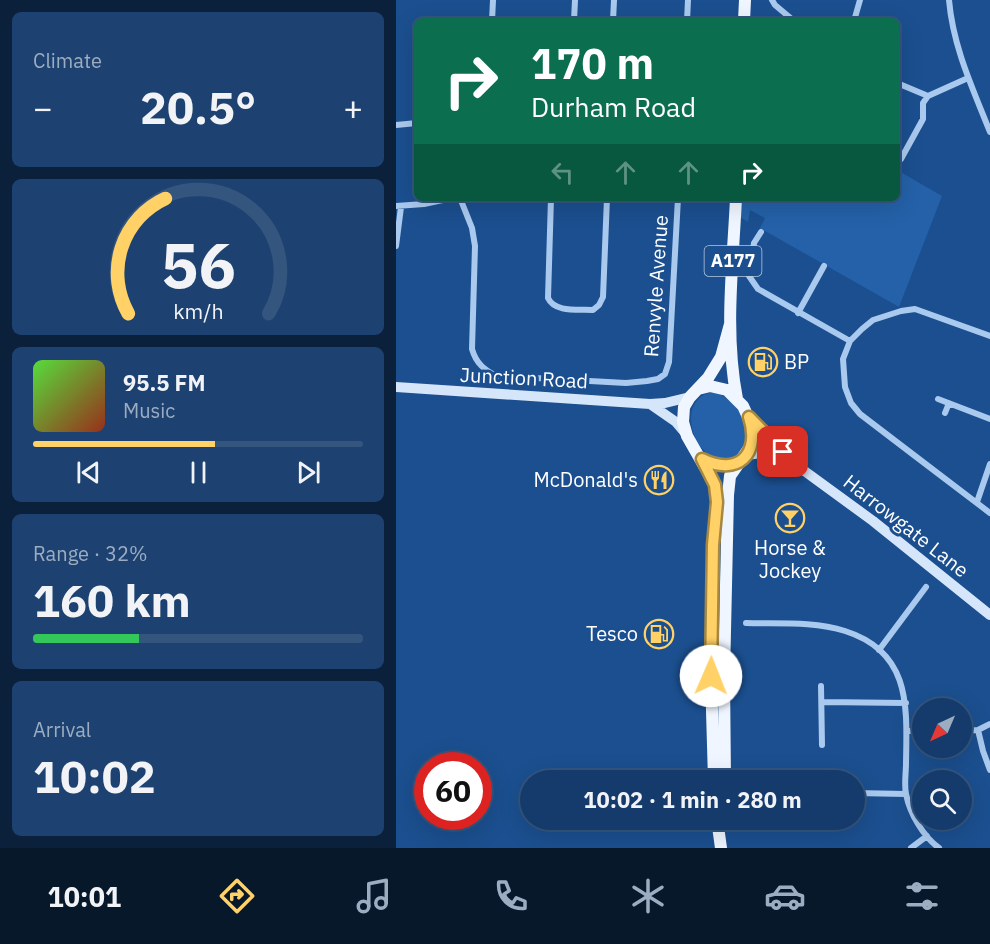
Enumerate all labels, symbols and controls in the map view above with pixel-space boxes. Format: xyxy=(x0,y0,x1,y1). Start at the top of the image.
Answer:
text: 170 m xyxy=(531,36,654,91)
icon: right xyxy=(432,42,510,120)
text: Climate xyxy=(33,47,102,74)
text: 20.5° xyxy=(140,78,256,136)
text: − xyxy=(33,86,53,129)
text: + xyxy=(343,86,363,129)
text: Durham Road xyxy=(531,89,696,124)
icon: left xyxy=(546,156,579,189)
icon: ahead xyxy=(609,156,642,189)
icon: ahead xyxy=(672,156,705,189)
icon: right xyxy=(735,156,768,189)
street label: Renvyle Avenue xyxy=(637,214,674,358)
text: 56 xyxy=(161,224,235,305)
road number: A177 xyxy=(704,246,762,276)
text: km/h xyxy=(173,297,223,325)
fuel station icon: BP xyxy=(747,346,779,378)
place label: BP xyxy=(784,348,809,375)
street label: Junction Road xyxy=(459,361,589,394)
text: 95.5 FM xyxy=(123,368,206,397)
text: Music xyxy=(123,397,175,424)
pin xyxy=(757,426,808,477)
icon: arrive xyxy=(766,435,799,468)
icon: previous xyxy=(72,456,105,489)
icon: pause xyxy=(182,456,215,489)
icon: next xyxy=(292,456,325,489)
restaurant icon: McDonald's xyxy=(643,464,675,496)
place label: McDonald's xyxy=(533,466,638,493)
street label: Harrowgate Lane xyxy=(838,468,975,583)
bar icon: Horse & Jockey xyxy=(774,502,806,534)
place label: Horse & Jockey xyxy=(754,534,826,584)
text: Range · 32% xyxy=(33,540,148,567)
text: 160 km xyxy=(33,571,191,629)
fuel station icon: Tesco xyxy=(643,618,675,650)
place label: Tesco xyxy=(586,620,638,647)
position arrow xyxy=(679,644,743,708)
north arrow xyxy=(912,698,972,758)
map controls xyxy=(912,698,972,830)
text: Arrival xyxy=(33,716,91,743)
text: 10:02 xyxy=(33,747,156,805)
speed limit sign: 60 xyxy=(414,752,492,830)
button: search xyxy=(912,770,972,830)
text: 10:02 · 1 min · 280 m xyxy=(583,785,802,814)
icon: directions xyxy=(216,875,258,917)
icon: music xyxy=(353,875,395,917)
icon: phone xyxy=(490,875,532,917)
icon: climate xyxy=(627,875,669,917)
icon: car xyxy=(764,875,806,917)
icon: filters xyxy=(901,875,943,917)
text: 10:01 xyxy=(47,879,121,914)

